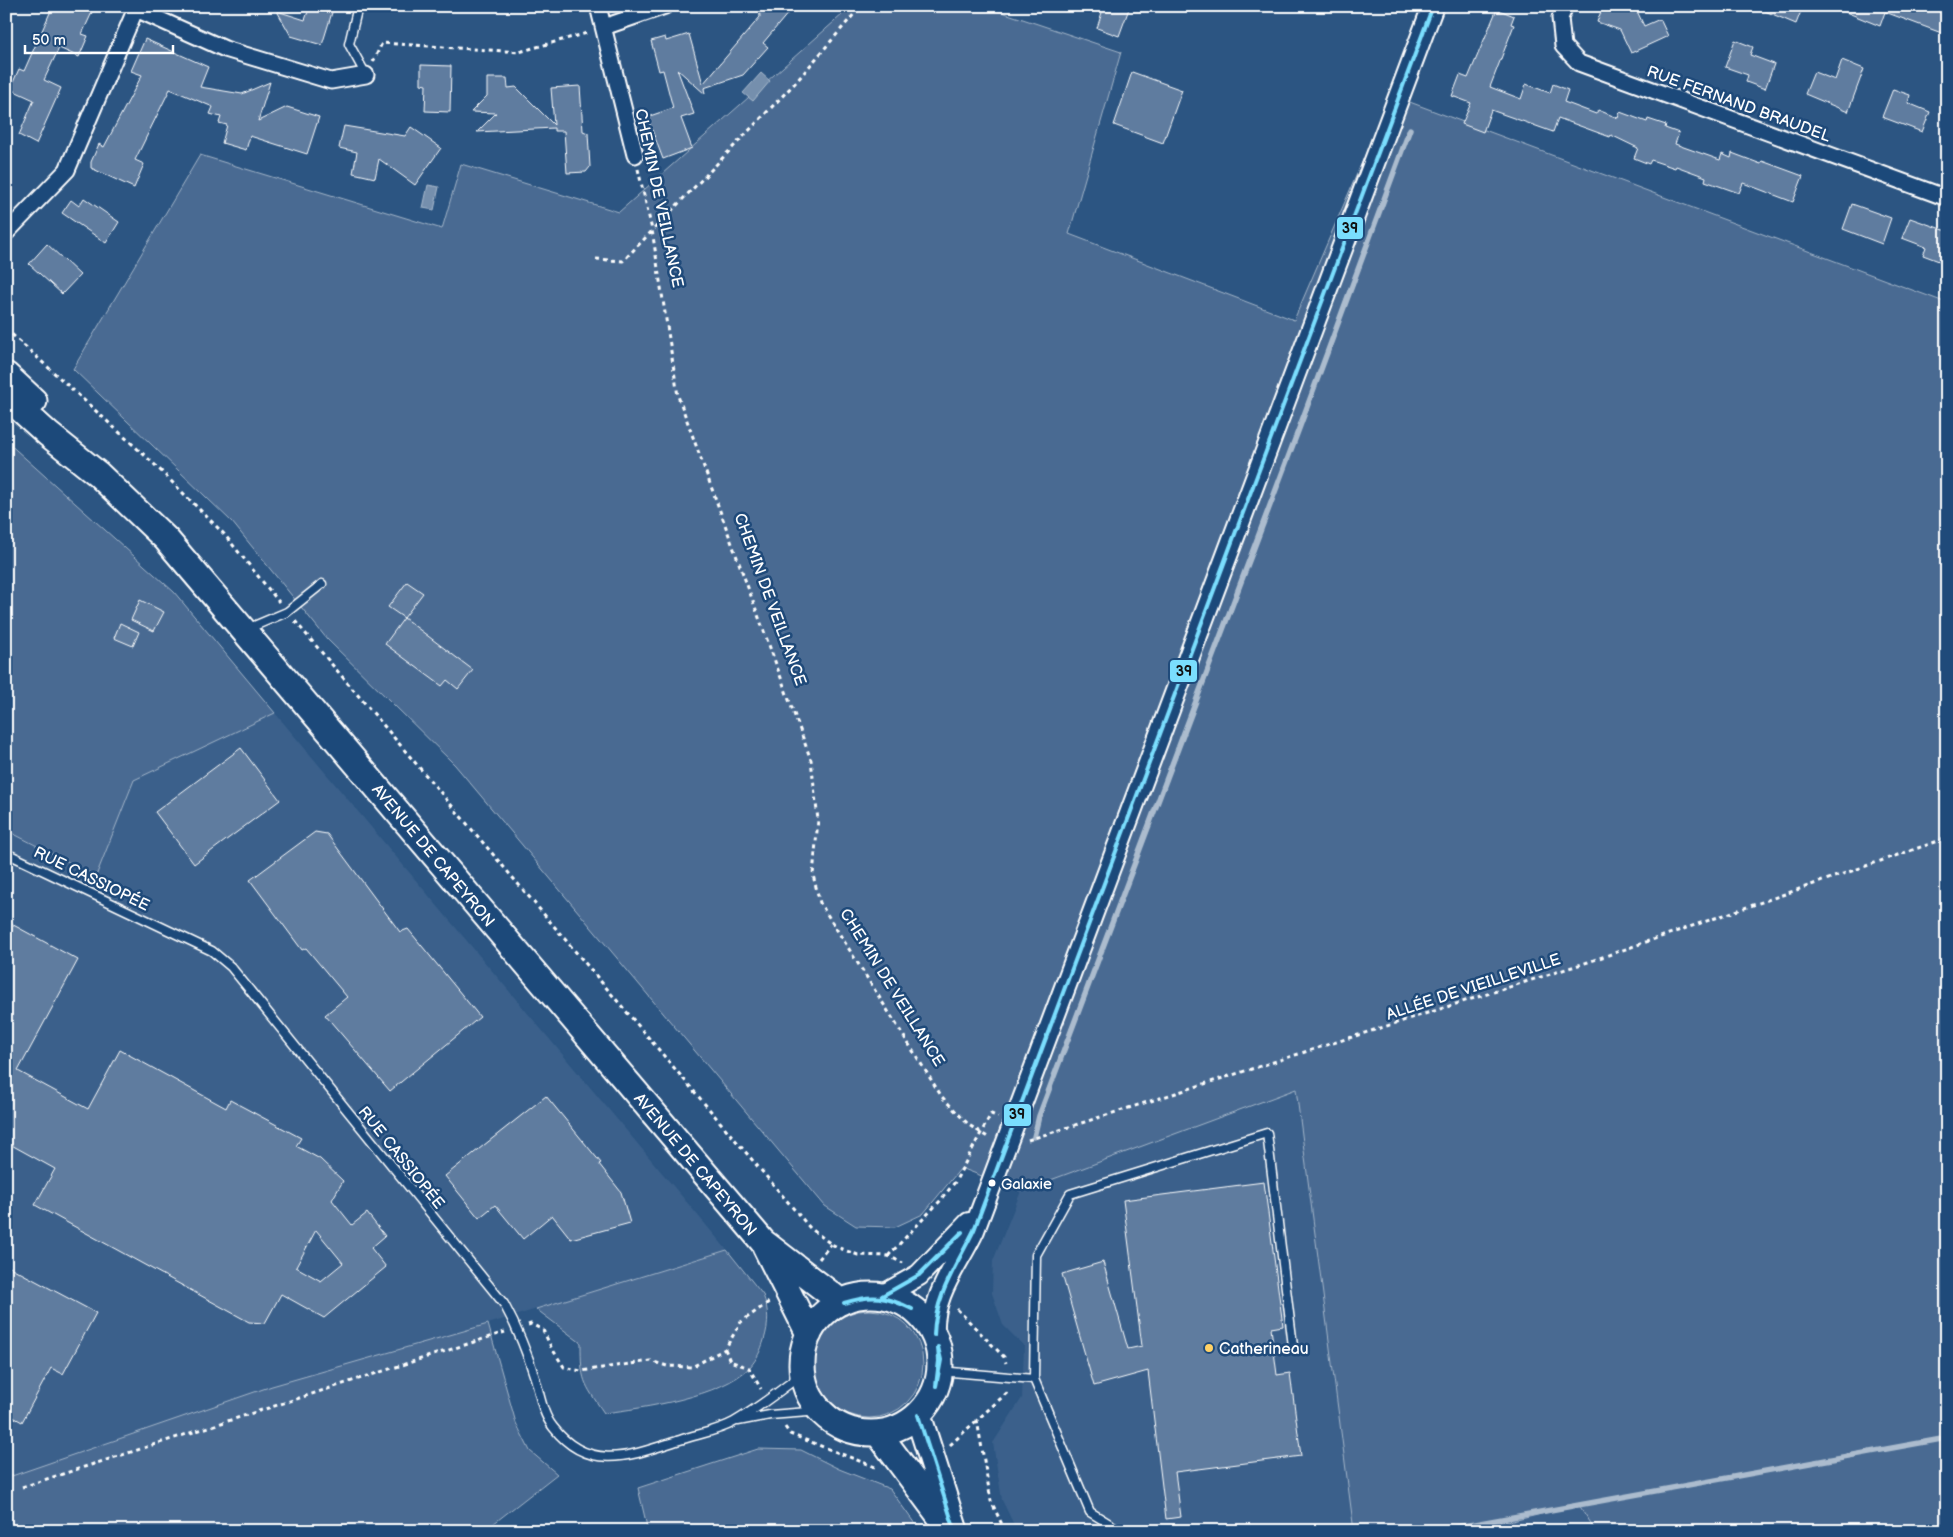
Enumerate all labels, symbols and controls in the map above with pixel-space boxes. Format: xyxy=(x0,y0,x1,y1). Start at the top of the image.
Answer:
scale bar xyxy=(25,22,172,54)
text: 50 m xyxy=(32,31,66,50)
street label: RUE FERNAND BRAUDEL xyxy=(1644,62,1834,147)
street label: CHEMIN DE VEILLANCE xyxy=(630,107,687,289)
line badge: 39 xyxy=(1336,216,1364,240)
text: 39 xyxy=(1342,220,1358,237)
street label: CHEMIN DE VEILLANCE xyxy=(729,511,810,688)
line badge: 39 xyxy=(1169,659,1198,683)
text: 39 xyxy=(1176,663,1192,680)
street label: AVENUE DE CAPEYRON xyxy=(367,781,498,931)
street label: RUE CASSIOPÉE xyxy=(30,841,153,916)
street label: CHEMIN DE VEILLANCE xyxy=(835,905,948,1070)
street label: ALLÉE DE VIEILLEVILLE xyxy=(1383,948,1563,1025)
street label: AVENUE DE CAPEYRON xyxy=(629,1090,760,1240)
street label: RUE CASSIOPÉE xyxy=(354,1102,450,1213)
line badge: 39 xyxy=(1003,1103,1032,1127)
text: 39 xyxy=(1009,1106,1025,1123)
place label: Galaxie xyxy=(1001,1175,1052,1194)
marker: Galaxie xyxy=(987,1178,997,1188)
place label: Catherineau xyxy=(1219,1340,1309,1359)
marker: Catherineau xyxy=(1203,1342,1215,1354)

